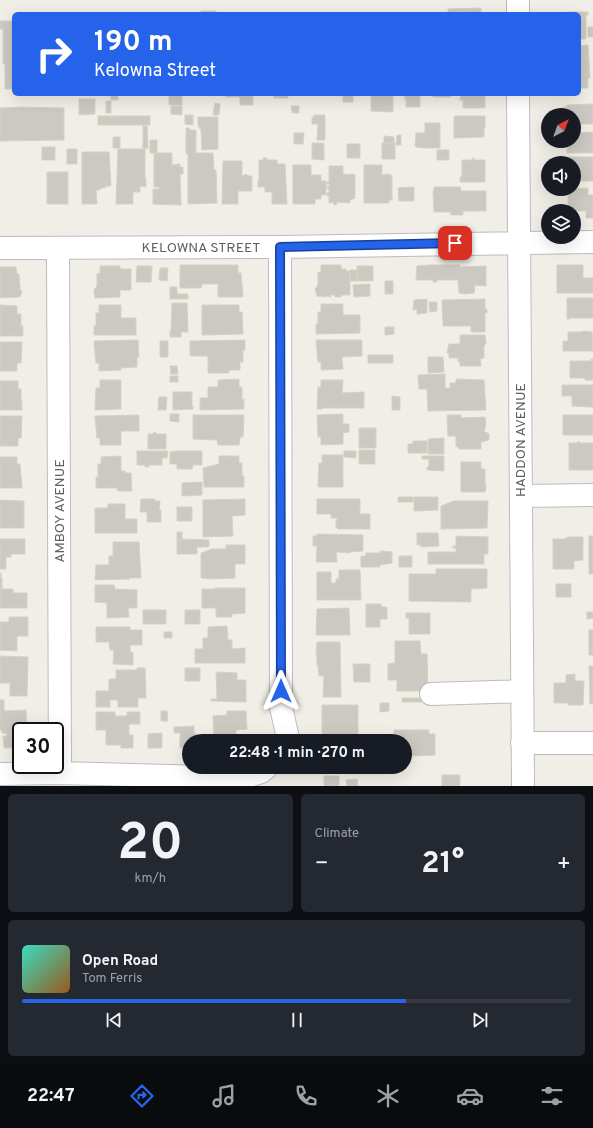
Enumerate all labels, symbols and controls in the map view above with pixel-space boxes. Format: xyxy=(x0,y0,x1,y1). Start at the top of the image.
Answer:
text: 190 m xyxy=(94,25,172,61)
icon: right xyxy=(28,28,80,80)
text: Kelowna Street xyxy=(94,60,216,83)
north arrow xyxy=(541,108,581,148)
map controls xyxy=(541,108,581,244)
button: sound xyxy=(541,156,581,196)
button: layers xyxy=(541,204,581,244)
pin xyxy=(438,226,472,260)
icon: arrive xyxy=(444,232,466,254)
street label: KELOWNA STREET xyxy=(142,240,261,257)
street label: HADDON AVENUE xyxy=(513,383,530,497)
street label: AMBOY AVENUE xyxy=(52,459,69,563)
position arrow xyxy=(260,670,302,712)
speed limit sign: 30 xyxy=(12,722,64,774)
text: 22:48 · 1 min · 270 m xyxy=(229,744,365,763)
text: 20 xyxy=(117,812,183,878)
text: Climate xyxy=(315,826,359,842)
text: 21° xyxy=(421,846,464,883)
text: − xyxy=(315,851,329,878)
text: + xyxy=(557,851,571,878)
text: km/h xyxy=(134,871,166,887)
text: Open Road xyxy=(82,952,158,971)
text: Tom Ferris xyxy=(82,971,142,987)
icon: previous xyxy=(103,1009,125,1031)
icon: pause xyxy=(286,1009,308,1031)
icon: next xyxy=(469,1009,491,1031)
icon: directions xyxy=(128,1082,156,1110)
icon: music xyxy=(210,1082,238,1110)
icon: phone xyxy=(292,1082,320,1110)
icon: climate xyxy=(374,1082,402,1110)
icon: car xyxy=(456,1082,484,1110)
icon: filters xyxy=(538,1082,566,1110)
text: 22:47 xyxy=(27,1085,75,1108)

